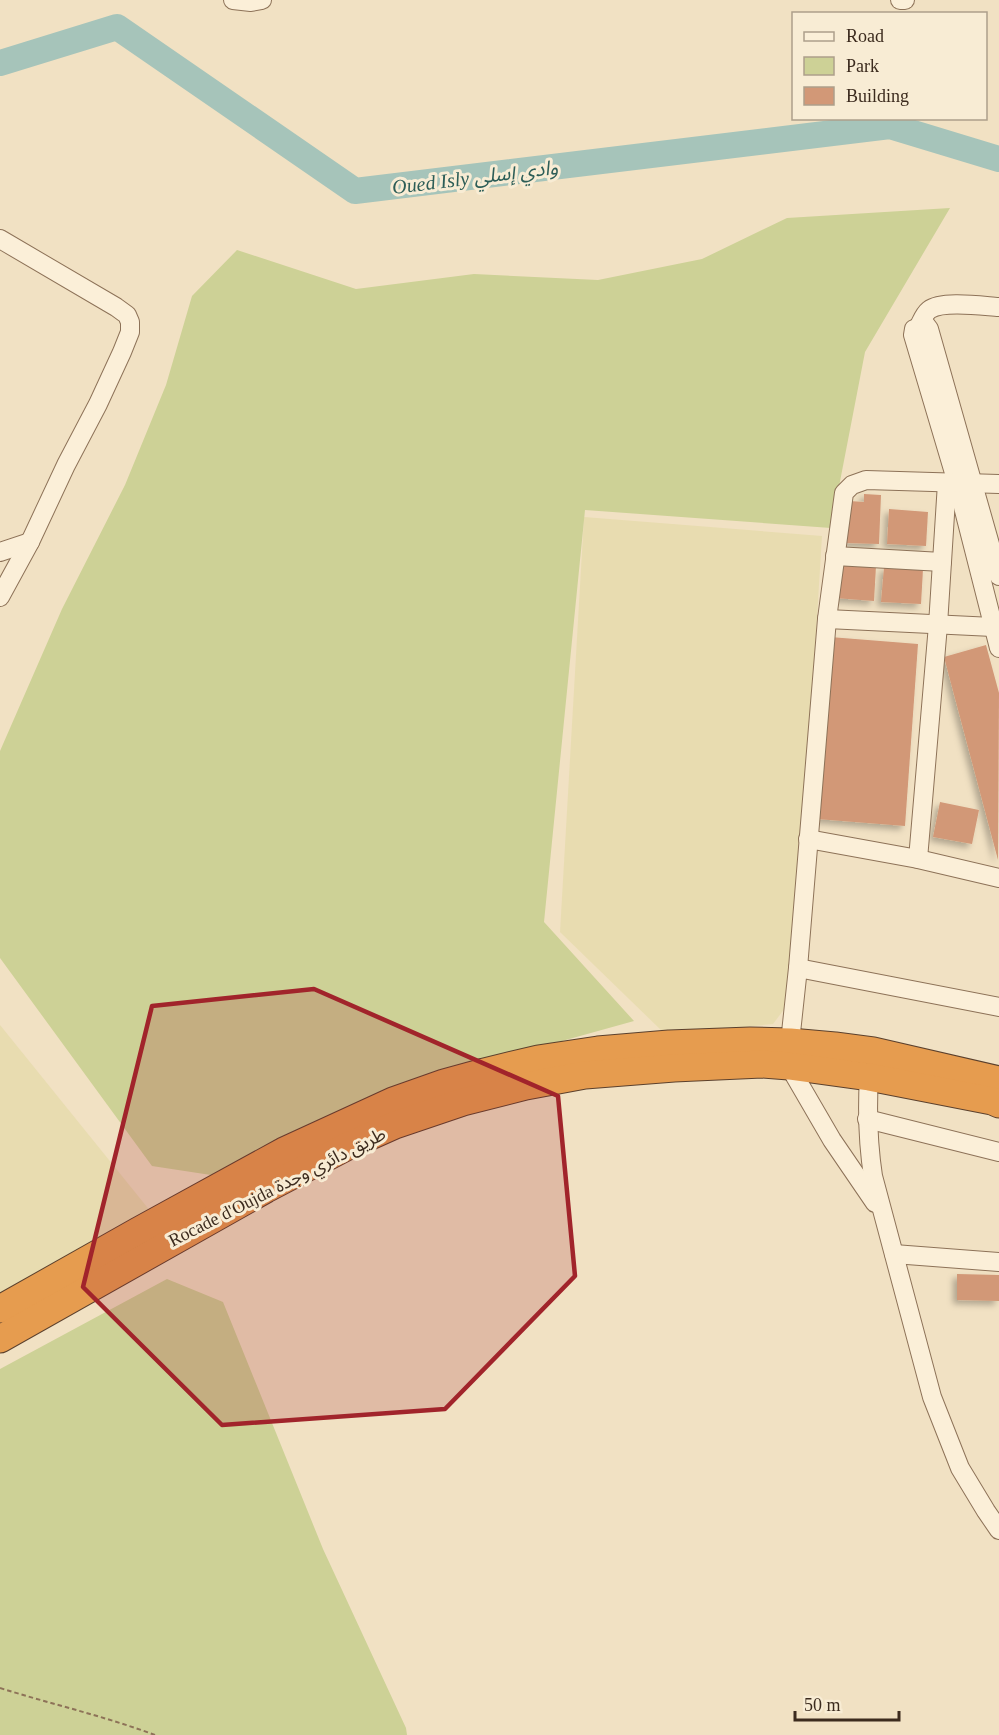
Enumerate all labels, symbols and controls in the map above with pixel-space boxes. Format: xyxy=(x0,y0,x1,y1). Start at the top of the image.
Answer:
legend xyxy=(792,12,987,120)
text: Road xyxy=(846,26,884,46)
text: Park xyxy=(846,56,879,76)
text: Building xyxy=(846,86,909,106)
water label: Oued Isly وادي إسلي xyxy=(391,156,560,203)
street label: Rocade d'Oujda طريق دائري وجدة xyxy=(165,1123,390,1253)
scale bar xyxy=(795,1684,898,1722)
text: 50 m xyxy=(804,1695,841,1715)

